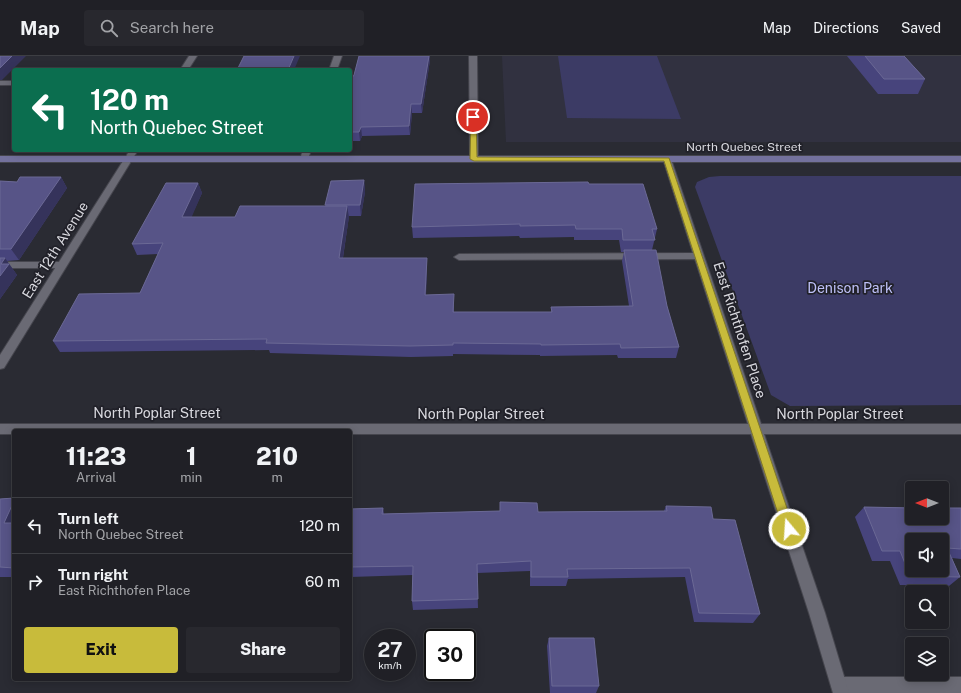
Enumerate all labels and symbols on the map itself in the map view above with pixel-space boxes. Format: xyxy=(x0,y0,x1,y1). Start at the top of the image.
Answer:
pin xyxy=(456,100,490,134)
street label: North Quebec Street xyxy=(686,140,802,154)
street label: East 12th Avenue xyxy=(19,199,91,301)
street label: East Richthofen Place xyxy=(710,260,770,400)
park label: Denison Park xyxy=(807,280,893,296)
street label: North Poplar Street xyxy=(93,405,221,421)
street label: North Poplar Street xyxy=(417,406,545,422)
street label: North Poplar Street xyxy=(776,406,904,422)
north arrow xyxy=(905,481,949,525)
position arrow xyxy=(768,508,810,550)
speed limit sign: 30 xyxy=(424,629,476,681)

